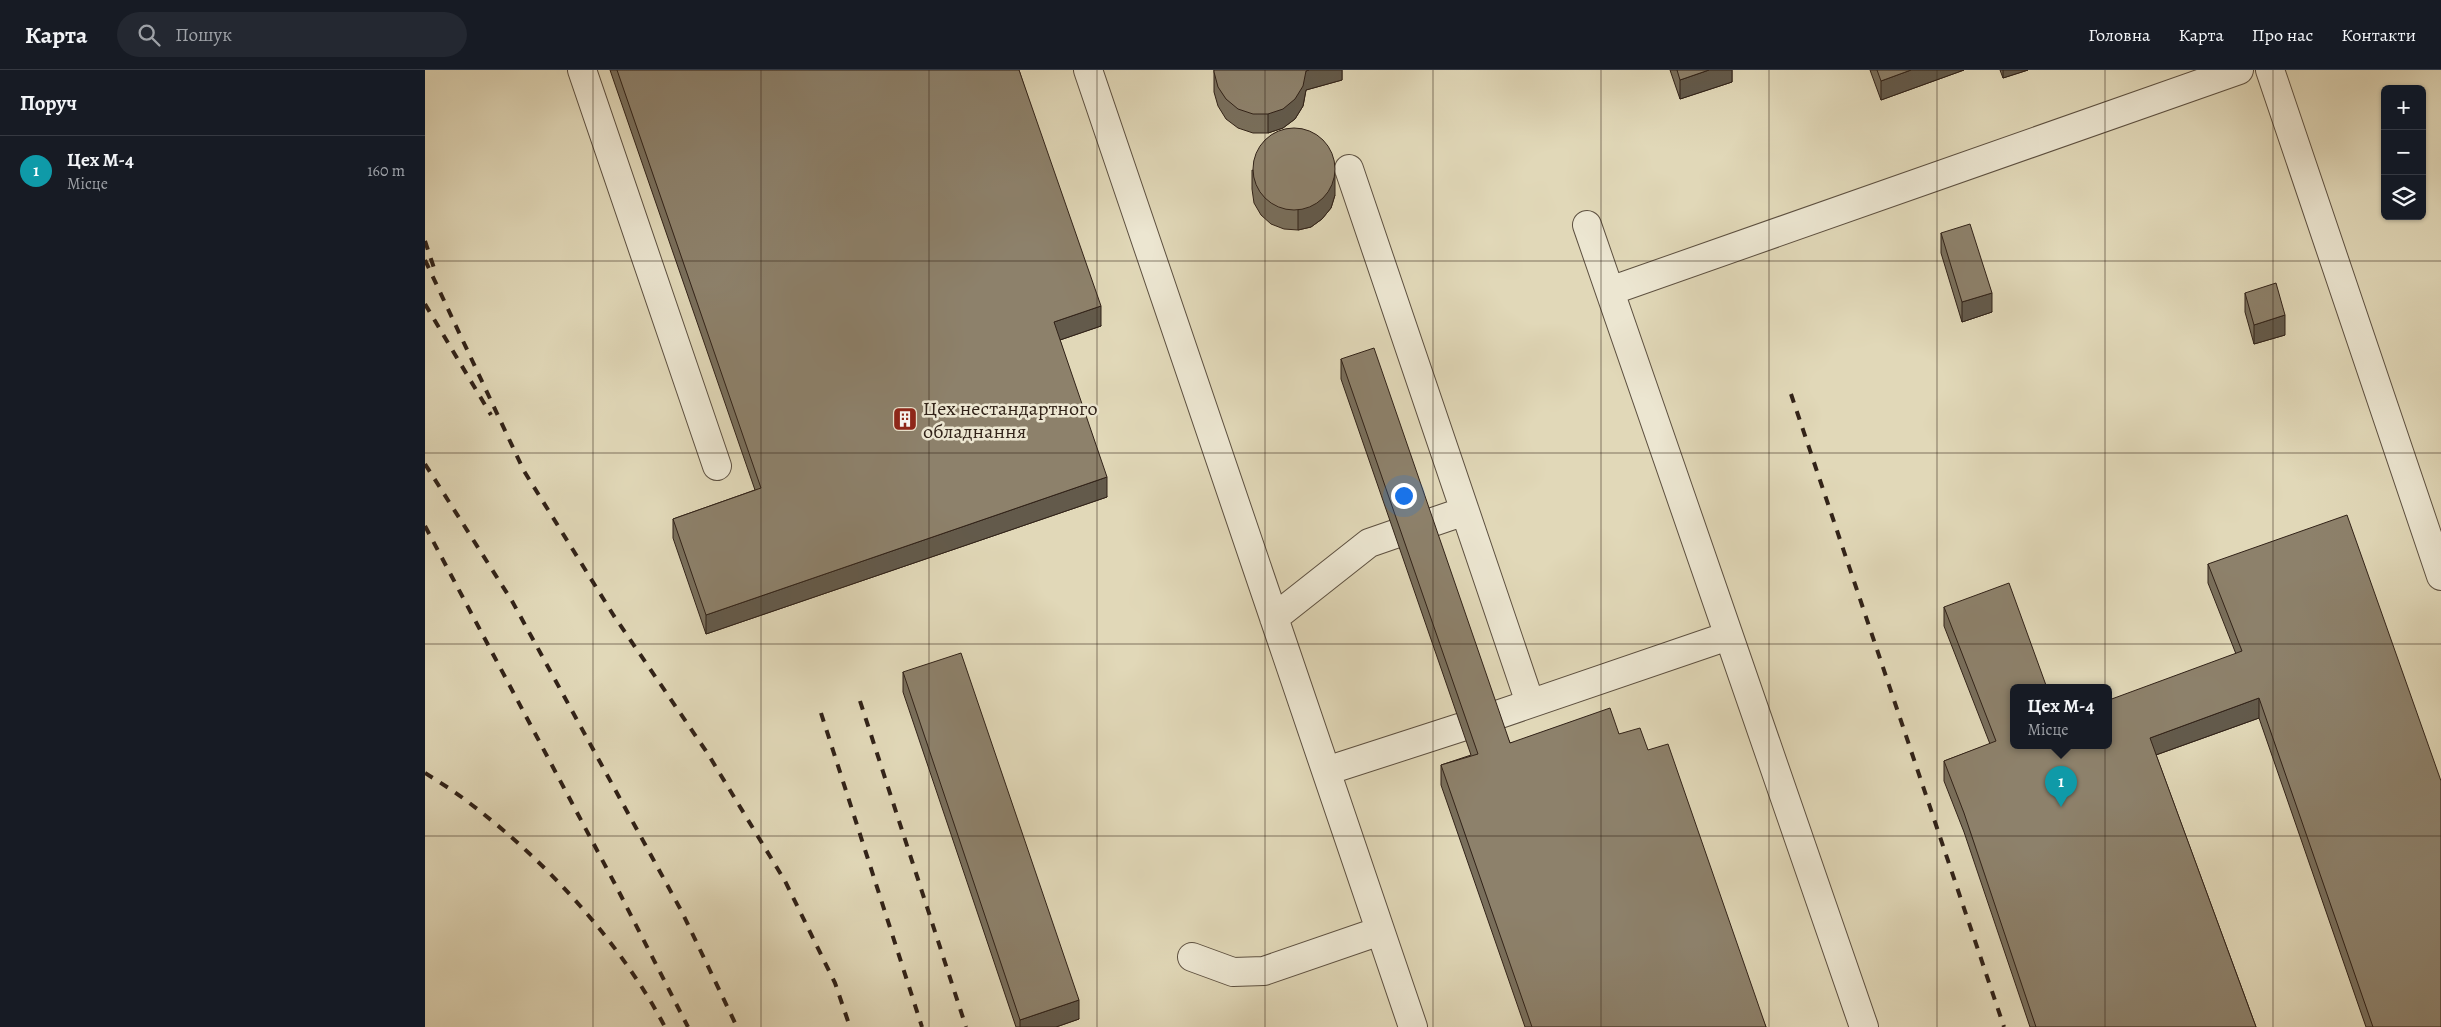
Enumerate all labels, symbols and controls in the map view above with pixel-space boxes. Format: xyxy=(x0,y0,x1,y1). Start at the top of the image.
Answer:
search box xyxy=(117,12,467,57)
text: Карта xyxy=(25,19,87,51)
icon: search xyxy=(135,21,163,49)
text: Пошук xyxy=(175,22,232,48)
text: Головна xyxy=(2088,23,2150,47)
text: Карта xyxy=(2178,23,2224,47)
text: Про нас xyxy=(2252,23,2313,47)
text: Контакти xyxy=(2341,23,2416,47)
map controls xyxy=(2381,85,2426,220)
button: + xyxy=(2381,85,2426,130)
text: Поруч xyxy=(20,89,77,117)
button: − xyxy=(2381,130,2426,175)
text: Цех М-4 xyxy=(67,147,134,173)
text: 1 xyxy=(33,160,39,182)
text: 160 m xyxy=(367,160,405,182)
text: Місце xyxy=(67,173,108,195)
button: layers xyxy=(2381,175,2426,220)
place label: Цех нестандартного обладнання xyxy=(923,395,1098,445)
building icon: Цех нестандартного обладнання xyxy=(892,406,918,432)
your location xyxy=(1391,483,1417,509)
popup xyxy=(2010,684,2112,749)
text: Цех М-4 xyxy=(2028,693,2094,719)
text: Місце xyxy=(2028,719,2069,741)
pin: 1 xyxy=(2045,766,2077,807)

